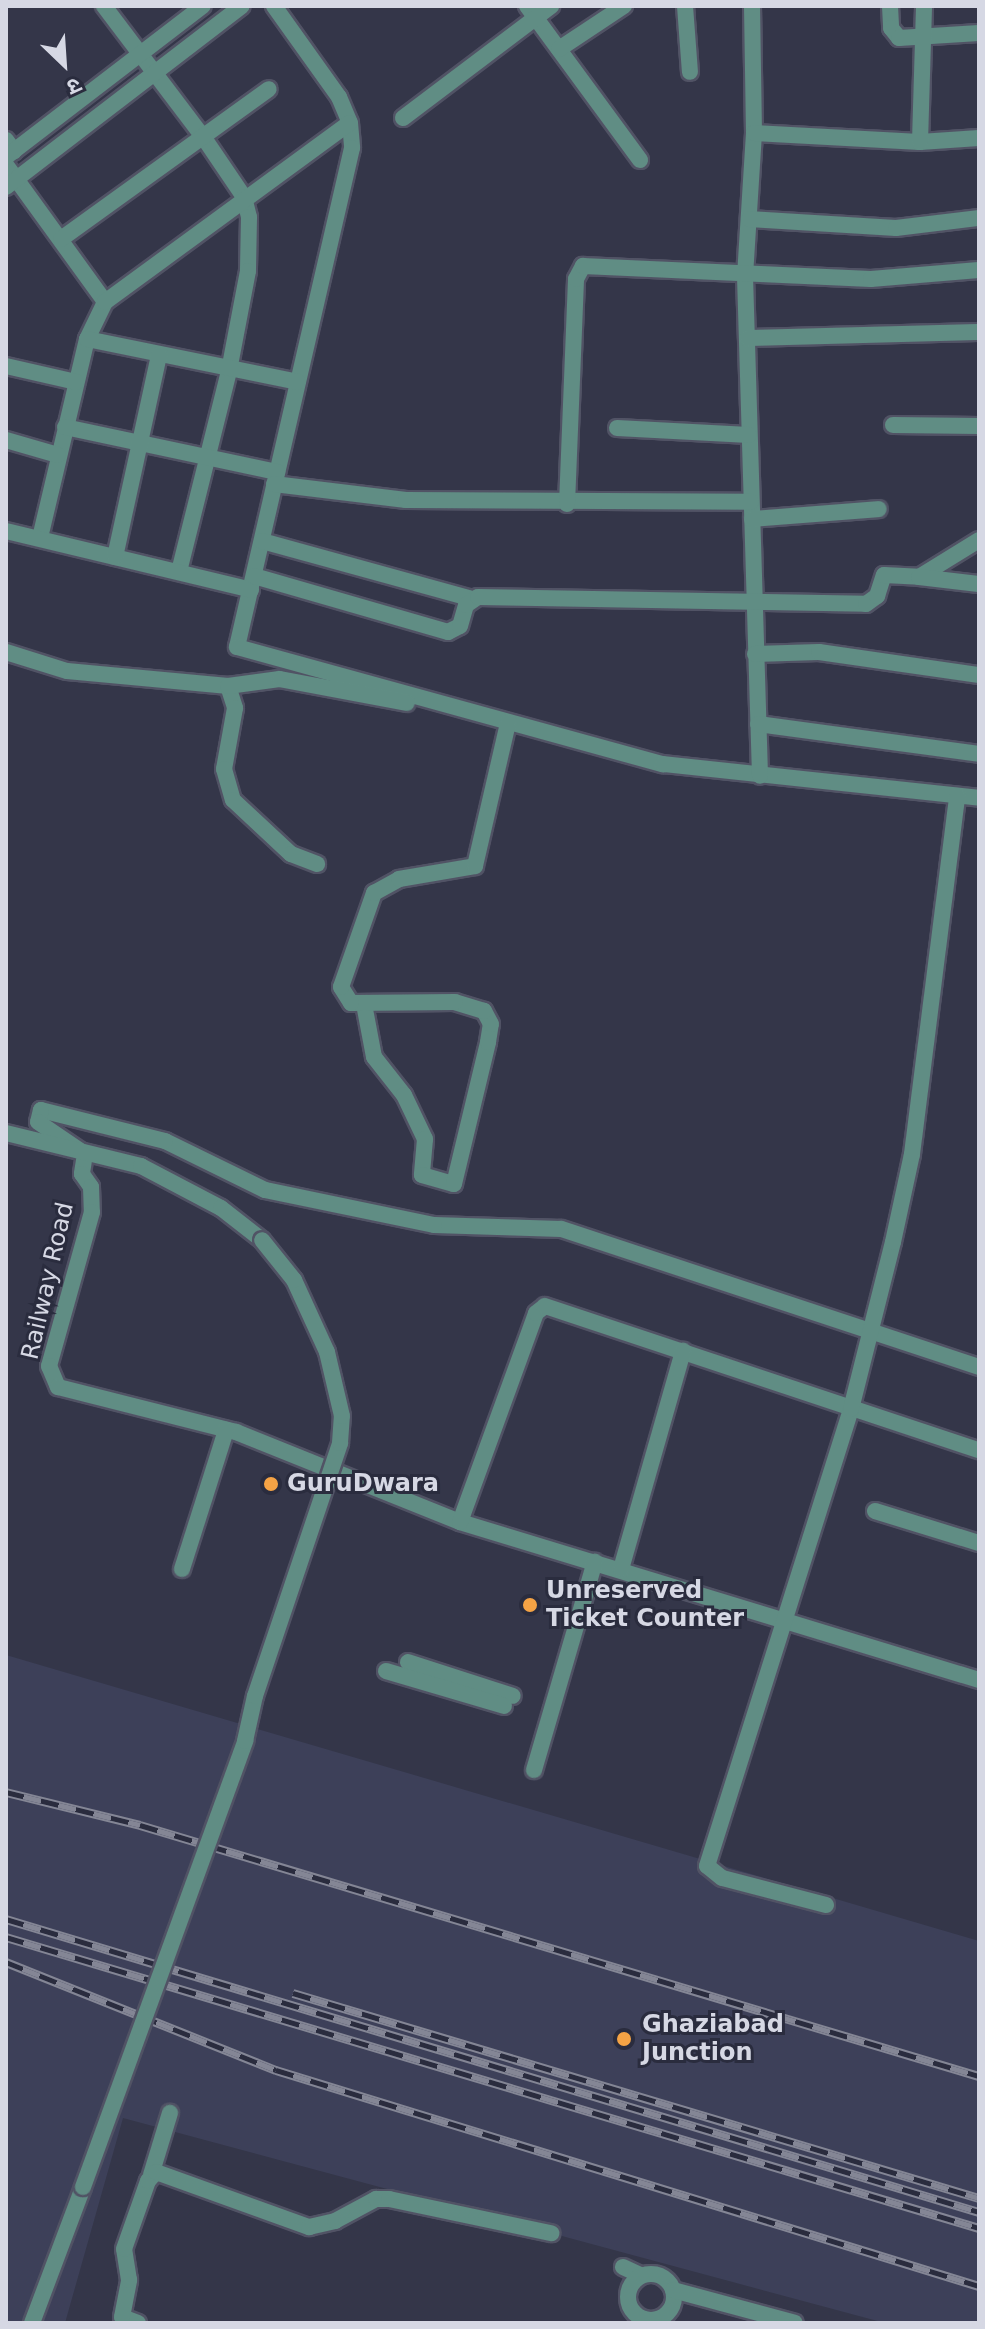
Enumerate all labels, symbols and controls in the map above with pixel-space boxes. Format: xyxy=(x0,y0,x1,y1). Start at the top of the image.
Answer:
north arrow xyxy=(24,24,104,104)
text: उ xyxy=(63,72,85,100)
street label: Railway Road xyxy=(16,1200,80,1362)
place label: GuruDwara xyxy=(287,1470,439,1498)
marker: GuruDwara xyxy=(262,1475,280,1493)
place label: Unreserved Ticket Counter xyxy=(546,1577,744,1633)
marker: Unreserved Ticket Counter xyxy=(521,1596,539,1614)
place label: Ghaziabad Junction xyxy=(642,2011,784,2067)
marker: Ghaziabad Junction xyxy=(613,2028,635,2050)

